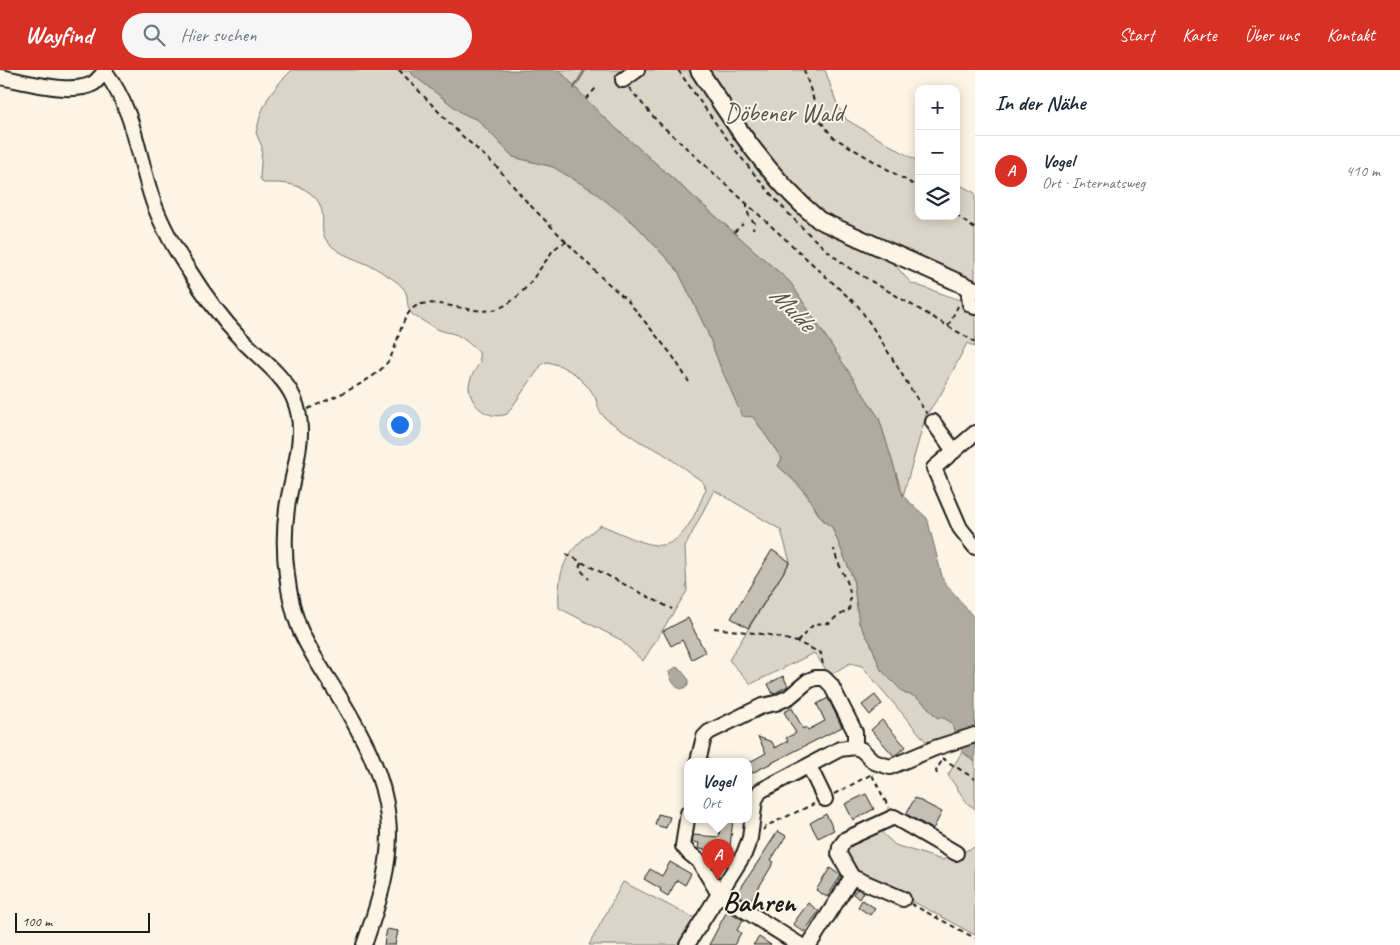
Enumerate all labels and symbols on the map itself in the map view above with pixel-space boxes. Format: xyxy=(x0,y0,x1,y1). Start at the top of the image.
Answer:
park label: Döbener Wald xyxy=(724,97,848,129)
water label: Mulde xyxy=(763,279,825,341)
your location xyxy=(387,412,413,438)
pin: A xyxy=(702,839,734,880)
district label: Bahren xyxy=(723,884,797,919)
scale bar xyxy=(15,910,150,933)

